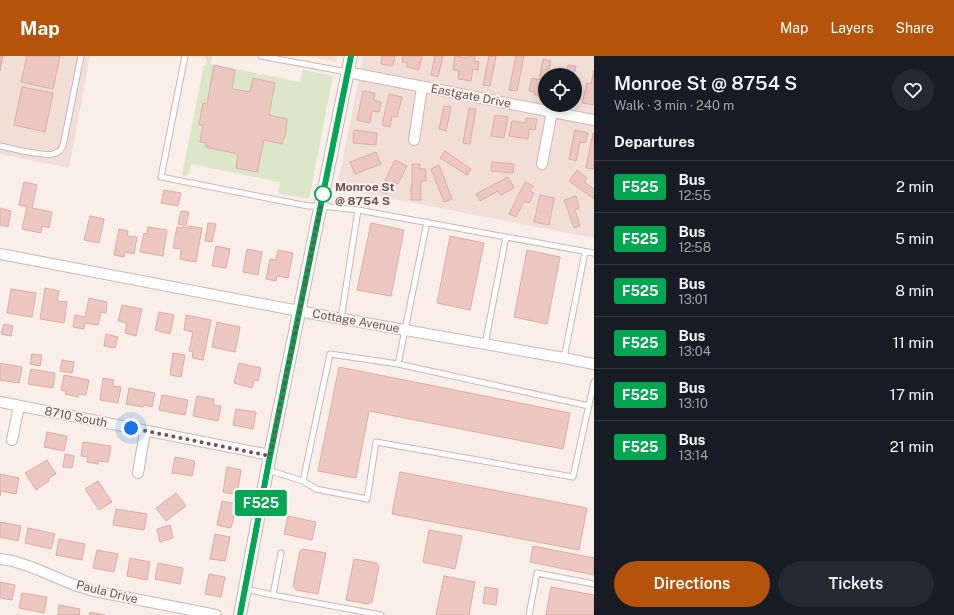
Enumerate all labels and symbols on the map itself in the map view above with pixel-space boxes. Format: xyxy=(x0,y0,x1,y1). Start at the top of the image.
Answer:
street label: Eastgate Drive xyxy=(430,81,512,111)
place label: Monroe St @ 8754 S xyxy=(335,180,394,208)
marker: Monroe St @ 8754 S xyxy=(314,185,332,203)
street label: Cottage Avenue xyxy=(311,306,401,336)
street label: 8710 South xyxy=(43,404,109,430)
your location xyxy=(121,418,141,438)
line badge: F525 xyxy=(233,490,289,516)
street label: Paula Drive xyxy=(75,578,139,606)

